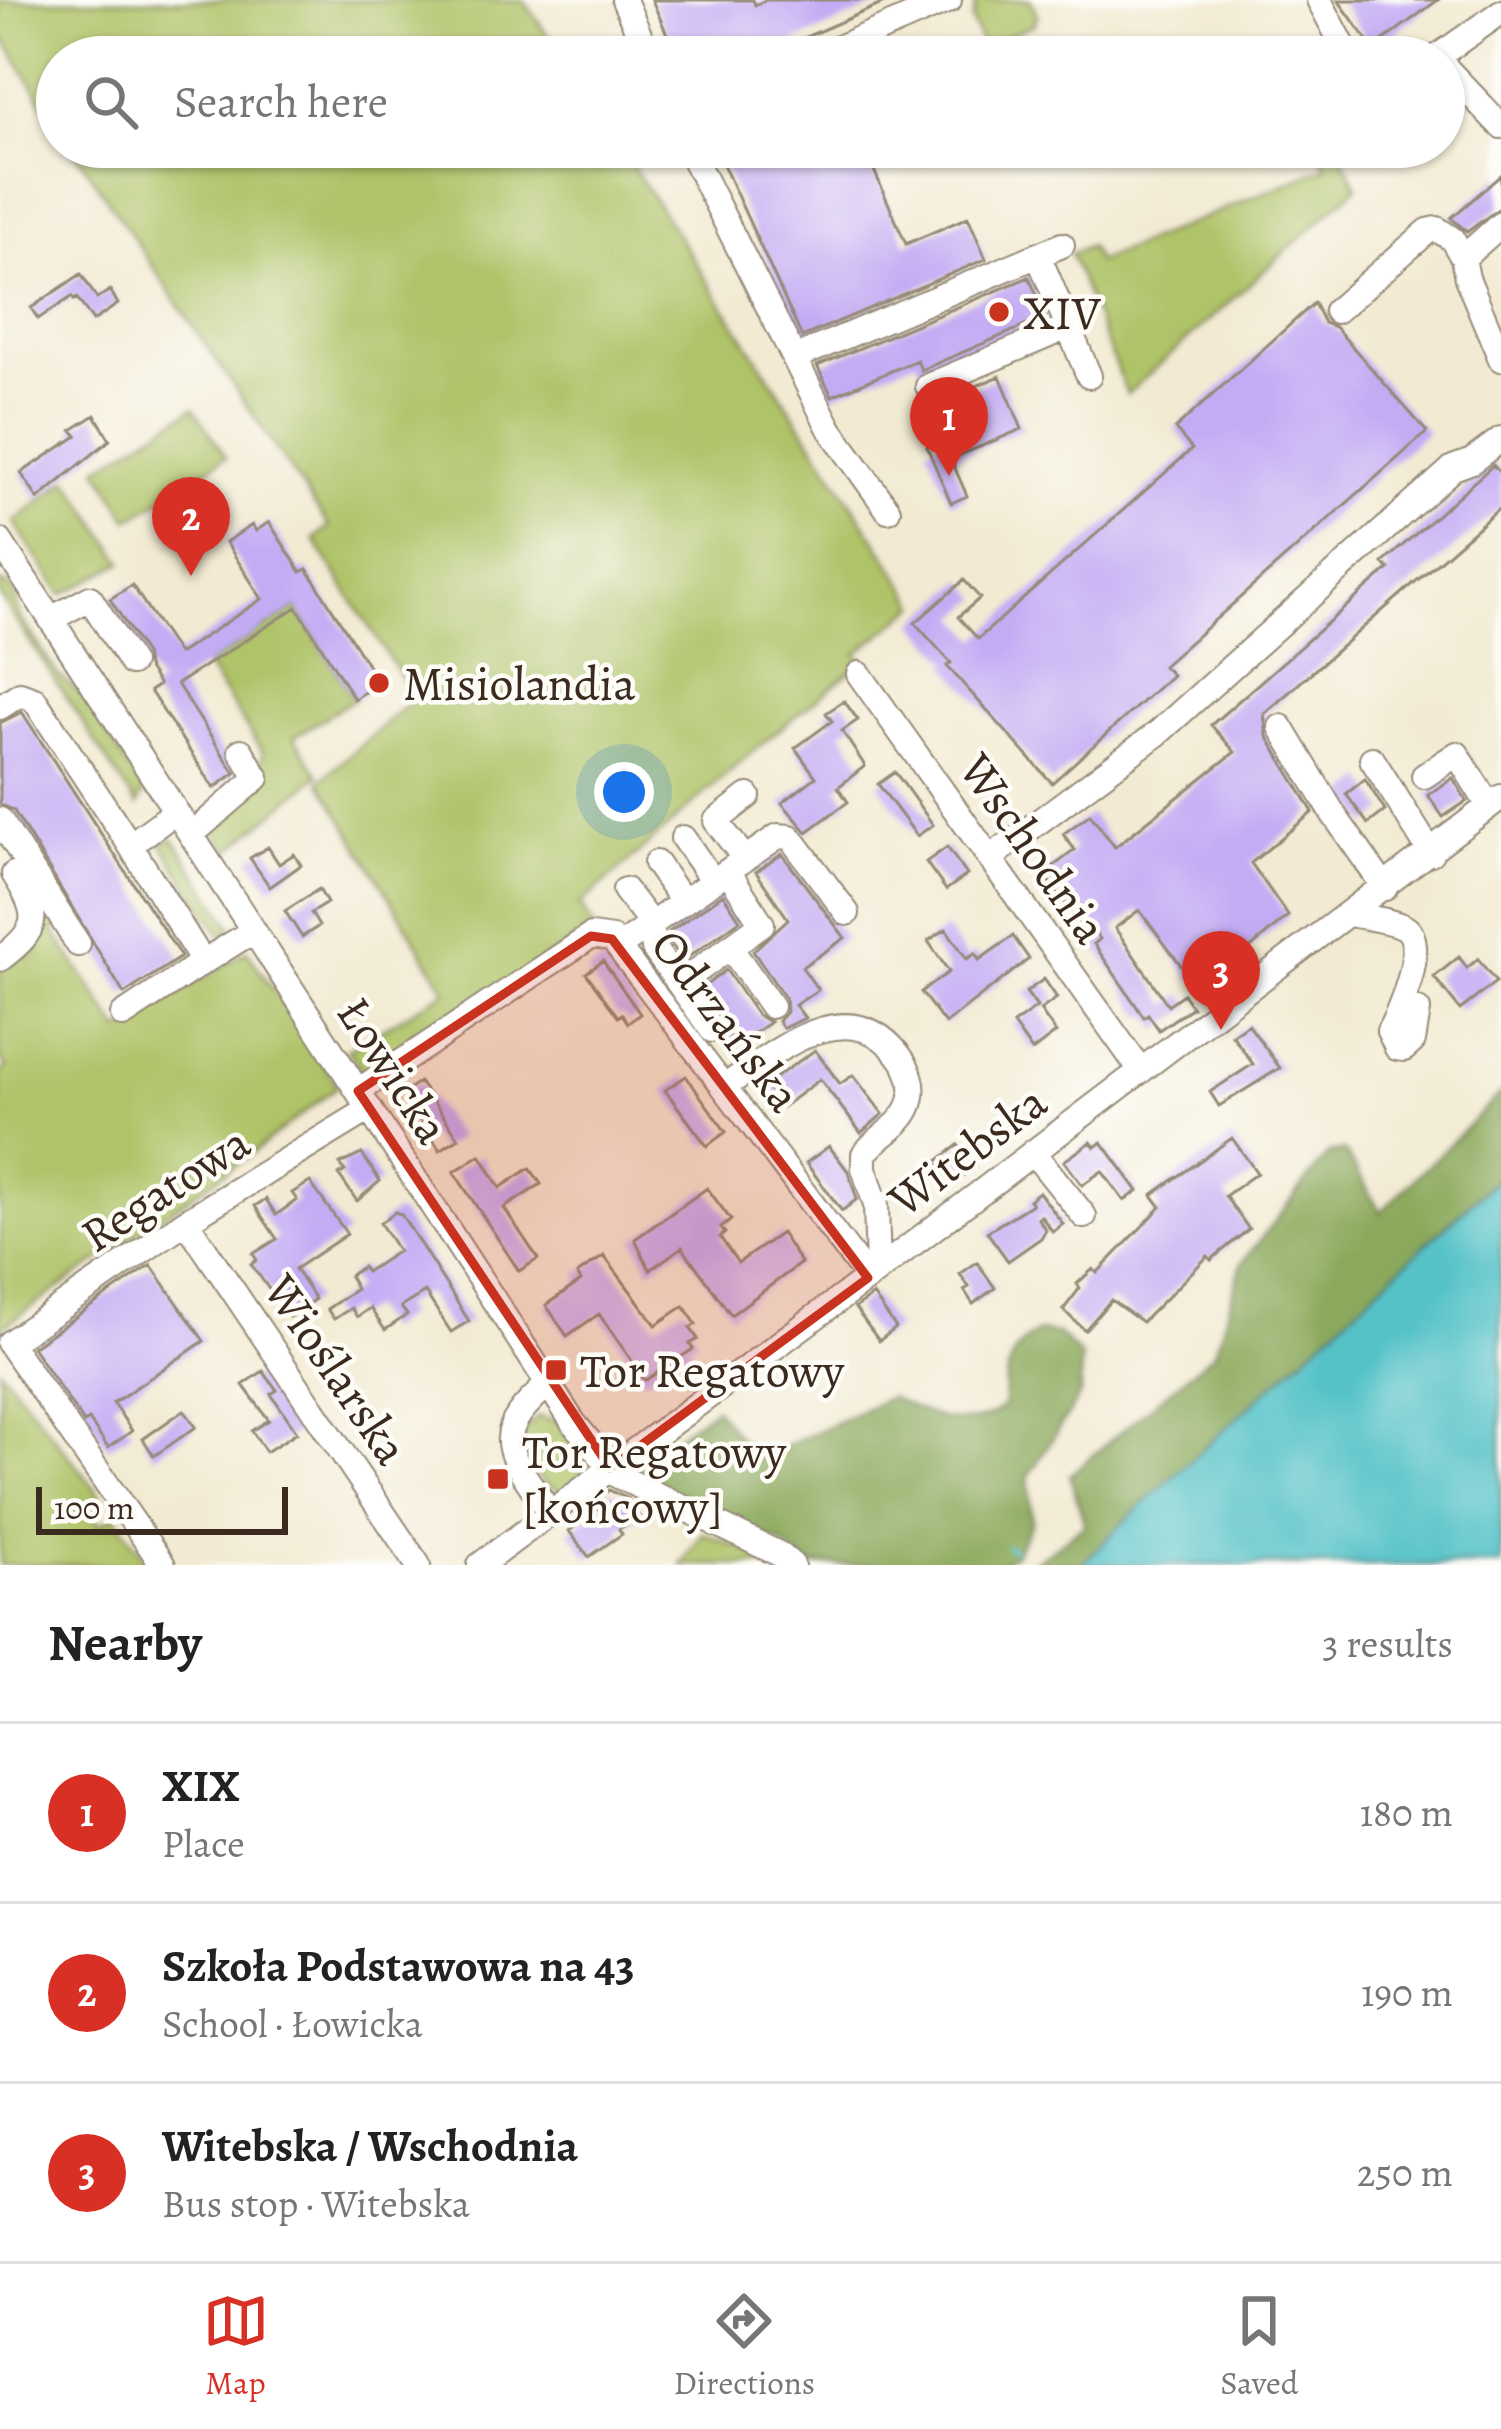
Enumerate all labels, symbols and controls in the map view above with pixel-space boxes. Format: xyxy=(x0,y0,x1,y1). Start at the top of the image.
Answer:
search box xyxy=(36,36,1465,168)
icon: search xyxy=(78,69,144,135)
text: Search here xyxy=(174,71,388,133)
place label: XIV xyxy=(1023,280,1102,346)
marker: XIV xyxy=(986,299,1012,325)
pin: 1 xyxy=(910,377,988,476)
pin: 2 xyxy=(152,477,230,576)
place label: Misiolandia xyxy=(403,651,636,717)
marker: Misiolandia xyxy=(366,670,392,696)
street label: Wschodnia xyxy=(943,739,1123,958)
your location xyxy=(594,762,654,822)
street label: Odrzańska xyxy=(636,916,817,1126)
pin: 3 xyxy=(1182,931,1260,1030)
street label: Łowicka xyxy=(321,984,465,1157)
street label: Witebska xyxy=(874,1069,1061,1233)
street label: Regatowa xyxy=(68,1109,263,1268)
street label: Wioślarska xyxy=(248,1261,424,1478)
place label: Tor Regatowy xyxy=(580,1338,845,1404)
marker: Tor Regatowy xyxy=(543,1357,569,1383)
place label: Tor Regatowy [końcowy] xyxy=(522,1419,787,1540)
marker: Tor Regatowy [końcowy] xyxy=(485,1466,511,1492)
scale bar xyxy=(36,1481,288,1534)
text: 100 m xyxy=(54,1485,134,1530)
text: Nearby xyxy=(48,1608,202,1678)
text: 3 results xyxy=(1322,1617,1453,1670)
text: XIX xyxy=(162,1755,240,1817)
text: 1 xyxy=(80,1786,94,1839)
text: 180 m xyxy=(1360,1786,1453,1839)
text: Place xyxy=(162,1817,245,1870)
text: Szkoła Podstawowa na 43 xyxy=(162,1935,635,1997)
text: 2 xyxy=(78,1966,96,2019)
text: 190 m xyxy=(1361,1966,1453,2019)
text: School · Łowicka xyxy=(162,1997,423,2050)
text: Witebska / Wschodnia xyxy=(162,2115,578,2177)
text: 3 xyxy=(79,2146,95,2199)
text: 250 m xyxy=(1357,2146,1453,2199)
text: Bus stop · Witebska xyxy=(162,2177,470,2230)
tab: Map xyxy=(203,2288,269,2405)
tab: Directions xyxy=(674,2288,815,2405)
tab: Saved xyxy=(1220,2288,1298,2405)

